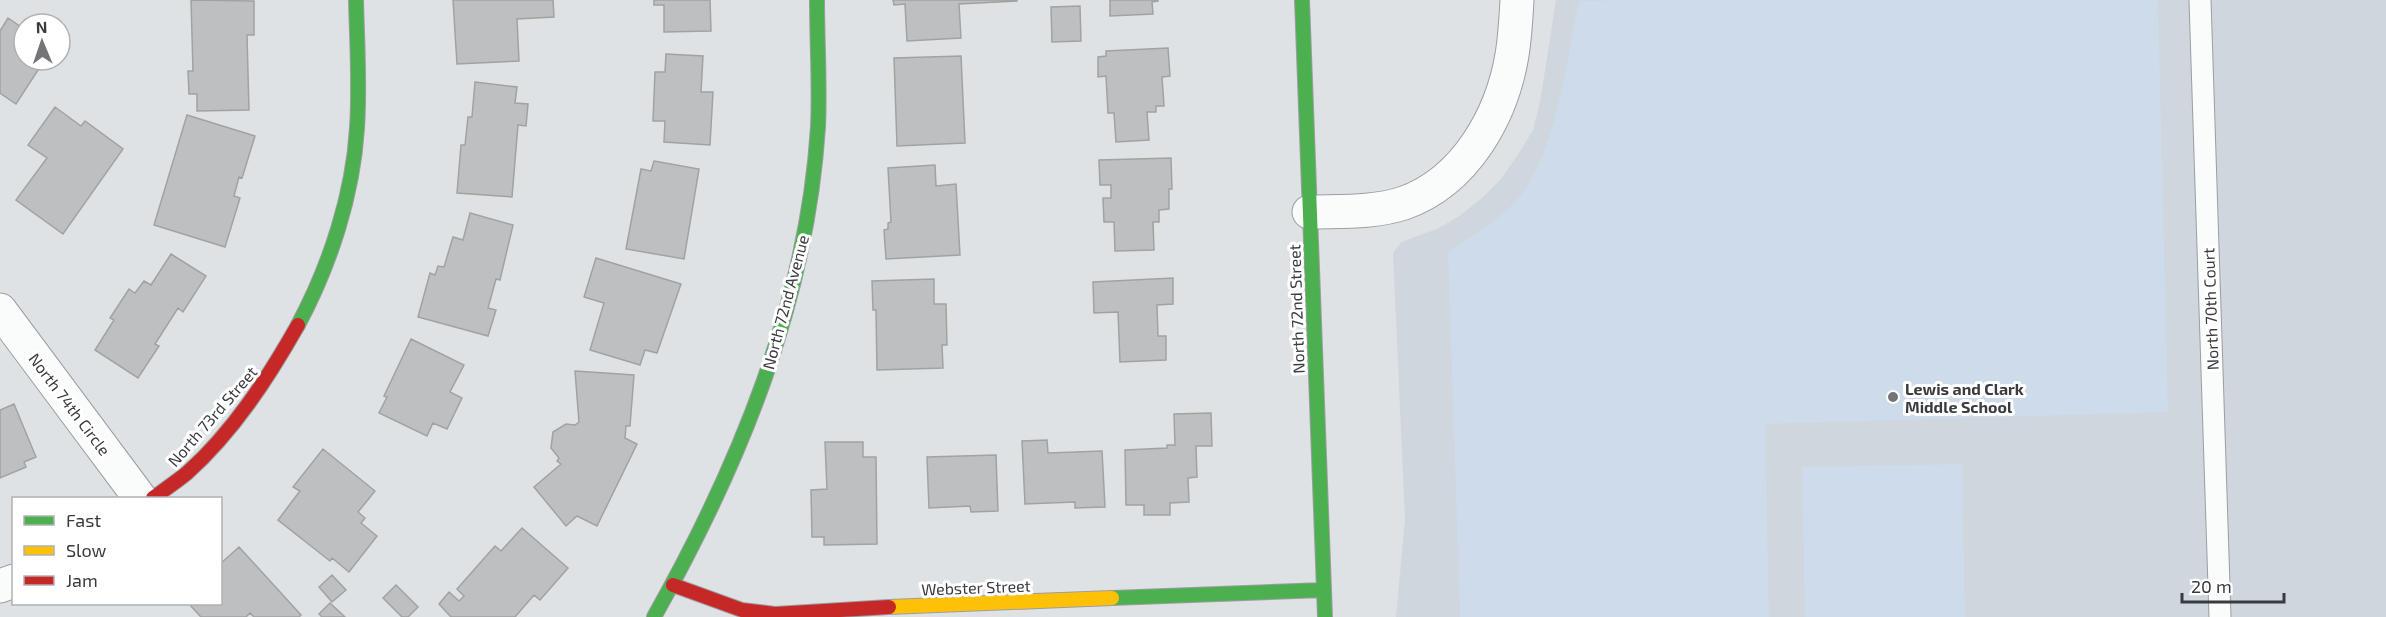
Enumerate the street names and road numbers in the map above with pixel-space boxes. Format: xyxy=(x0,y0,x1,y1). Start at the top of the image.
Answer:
street label: North 72nd Avenue xyxy=(758,233,812,371)
street label: North 72nd Street xyxy=(1284,244,1308,374)
street label: North 70th Court xyxy=(2198,248,2222,370)
street label: North 74th Circle xyxy=(25,349,115,459)
street label: North 73rd Street xyxy=(163,362,261,470)
street label: Webster Street xyxy=(921,576,1031,598)

